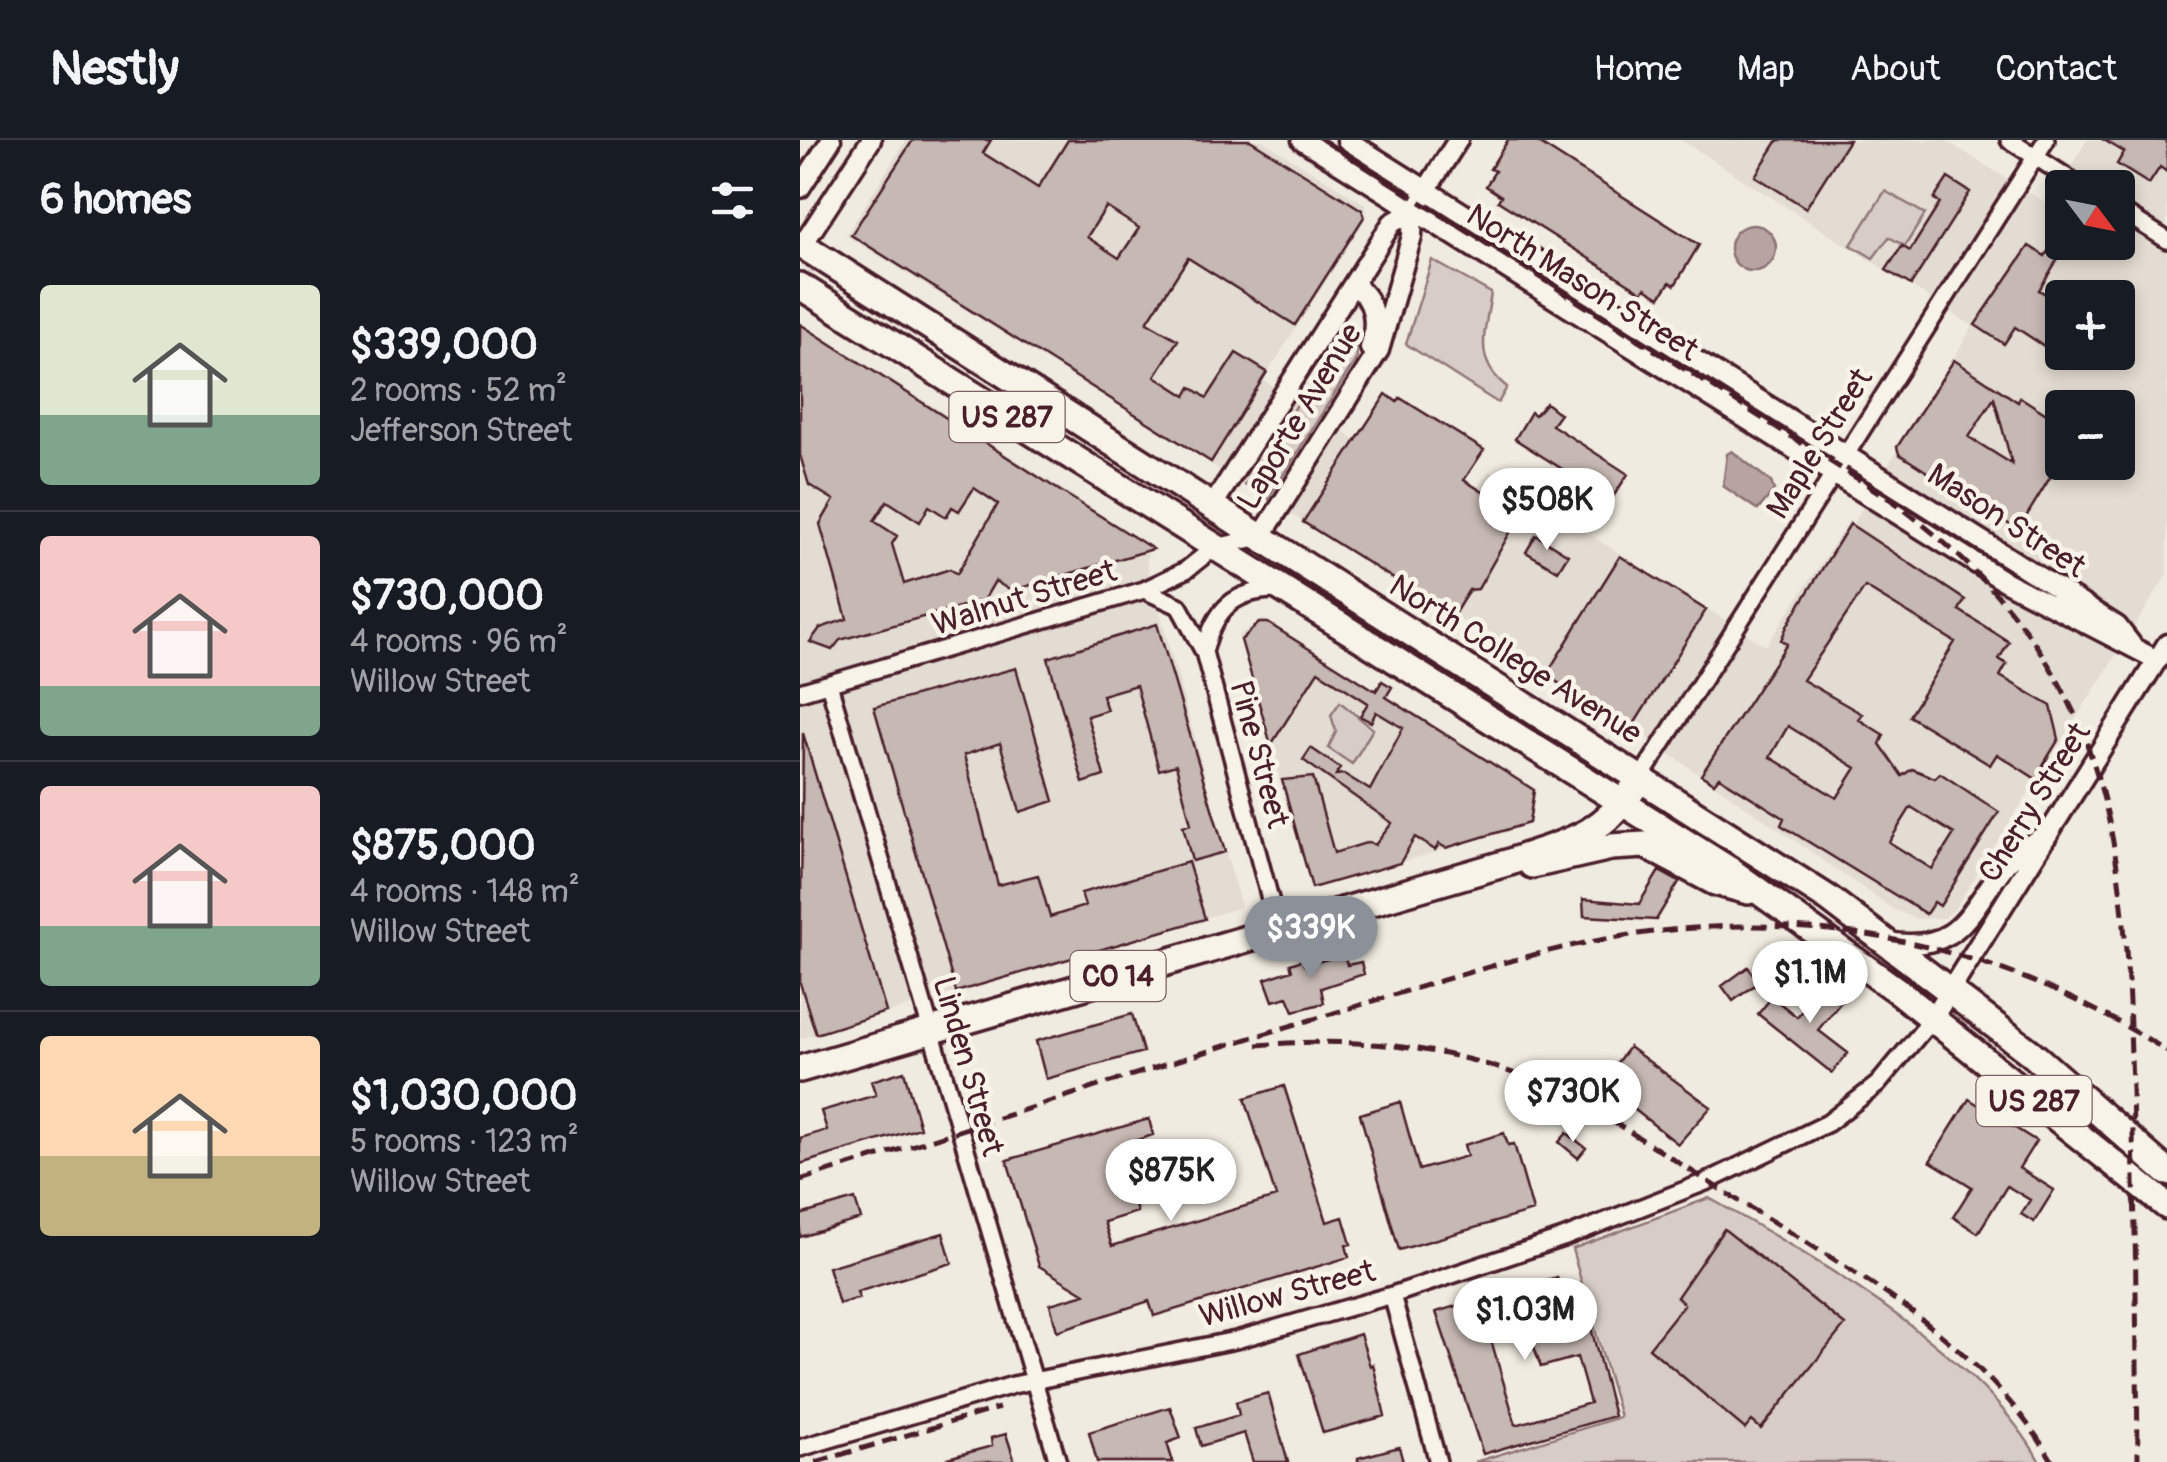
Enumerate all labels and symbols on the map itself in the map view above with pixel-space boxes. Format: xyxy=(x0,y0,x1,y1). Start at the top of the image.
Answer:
north arrow xyxy=(2045,170,2135,260)
street label: North Mason Street xyxy=(1459,195,1706,370)
street label: Laporte Avenue xyxy=(1228,316,1371,517)
street label: Maple Street xyxy=(1758,361,1882,526)
road number: US 287 xyxy=(950,392,1064,442)
street label: Mason Street xyxy=(1920,455,2093,587)
pin: $508K xyxy=(1477,468,1617,553)
street label: Walnut Street xyxy=(927,551,1121,645)
street label: North College Avenue xyxy=(1382,566,1649,754)
street label: Pine Street xyxy=(1220,676,1298,832)
street label: Cherry Street xyxy=(1970,715,2100,890)
pin: $339K xyxy=(1241,896,1381,981)
pin: $1.1M xyxy=(1740,941,1880,1026)
road number: CO 14 xyxy=(1070,951,1166,1001)
street label: Linden Street xyxy=(923,972,1013,1161)
pin: $730K xyxy=(1503,1060,1643,1145)
road number: US 287 xyxy=(1976,1076,2092,1126)
pin: $875K xyxy=(1101,1139,1241,1224)
street label: Willow Street xyxy=(1195,1251,1380,1337)
pin: $1.03M xyxy=(1444,1278,1606,1363)

